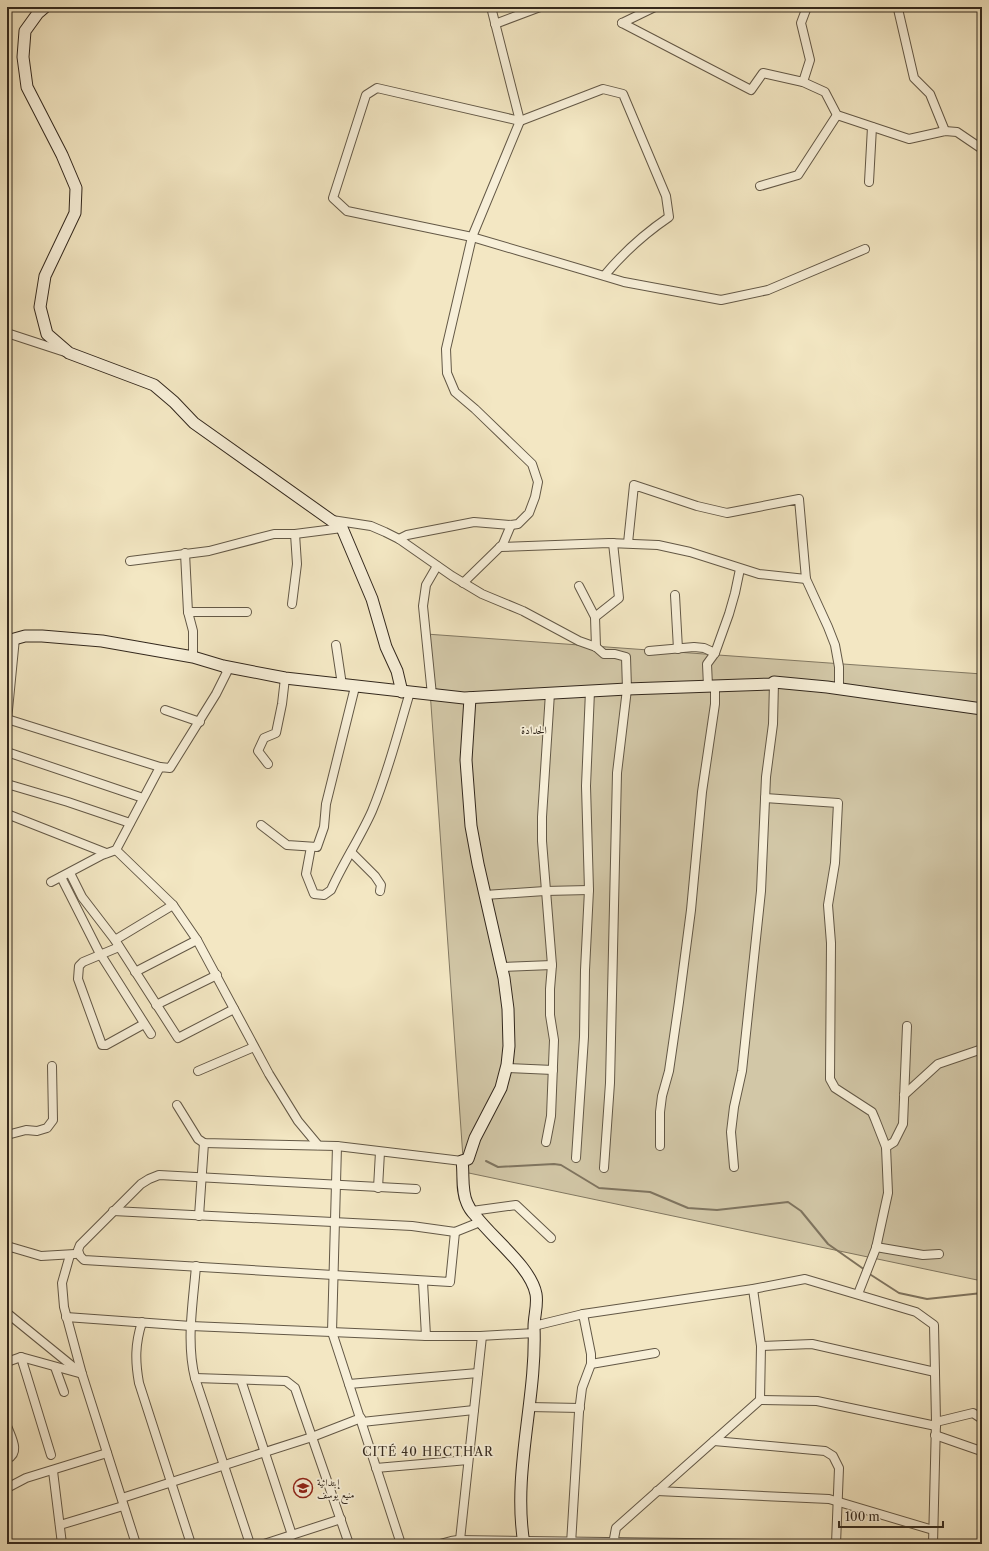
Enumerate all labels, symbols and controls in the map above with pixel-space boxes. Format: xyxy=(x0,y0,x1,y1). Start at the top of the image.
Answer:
district label: الحدادة xyxy=(521,723,547,737)
district label: CITÉ 40 HECTHAR xyxy=(362,1443,494,1459)
place label: إبتدائية منيع يوسف xyxy=(317,1476,355,1504)
school or university icon: إبتدائية منيع يوسف xyxy=(292,1477,314,1499)
scale bar xyxy=(839,1503,943,1529)
text: 100 m xyxy=(845,1509,880,1524)

